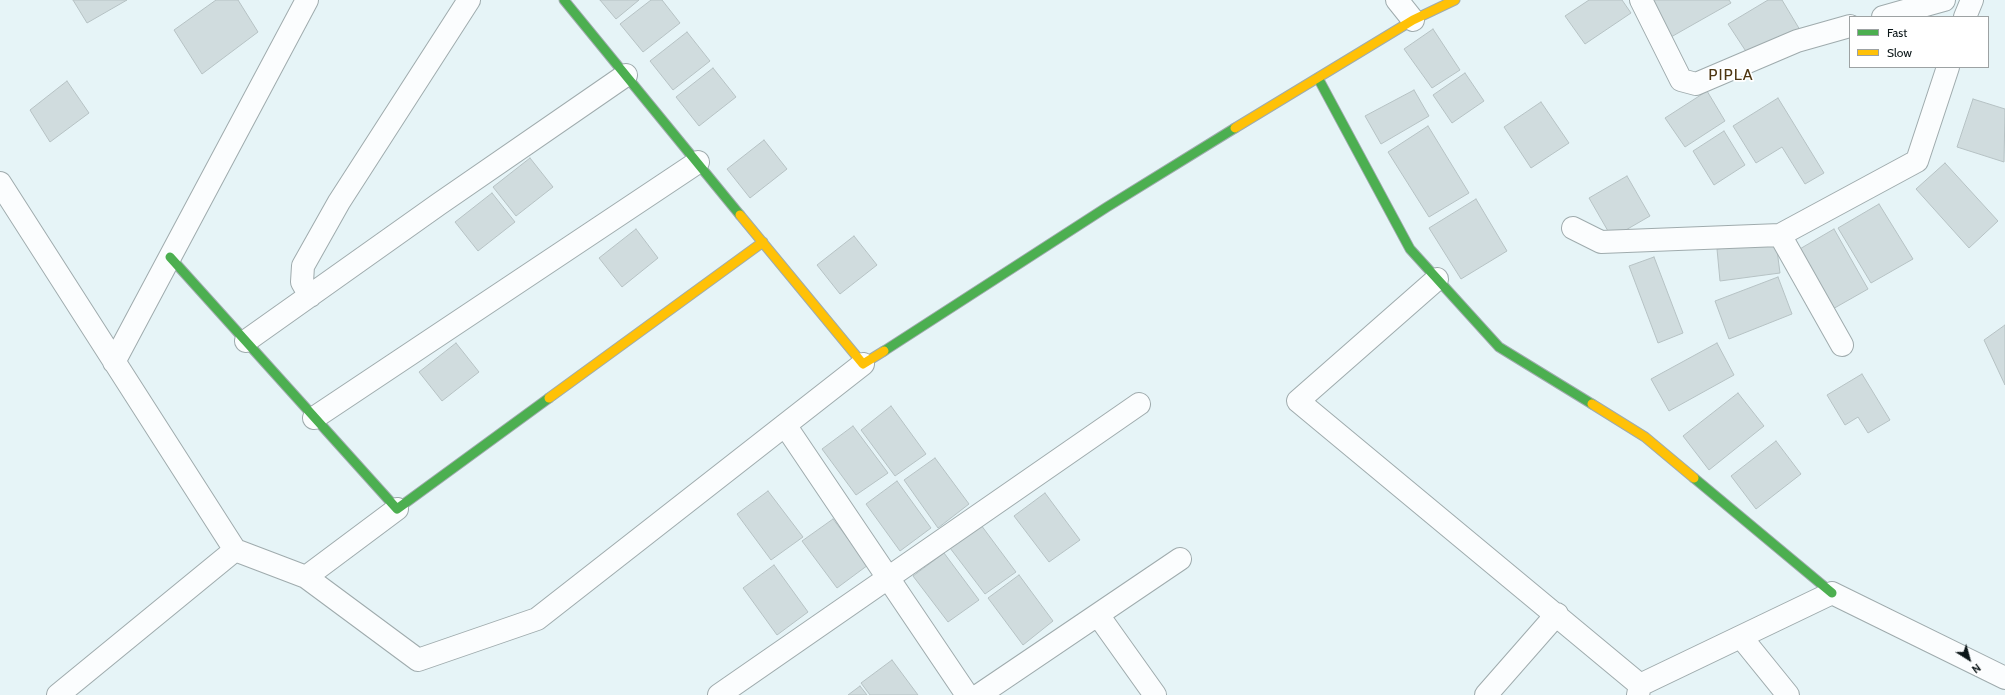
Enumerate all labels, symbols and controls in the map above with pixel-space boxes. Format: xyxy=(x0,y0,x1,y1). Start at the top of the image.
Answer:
legend xyxy=(1849,16,1989,68)
text: Fast xyxy=(1887,25,1907,40)
text: Slow xyxy=(1887,45,1912,60)
district label: PIPLA xyxy=(1708,65,1754,85)
north arrow xyxy=(1949,639,1989,679)
text: N xyxy=(1969,661,1984,677)

